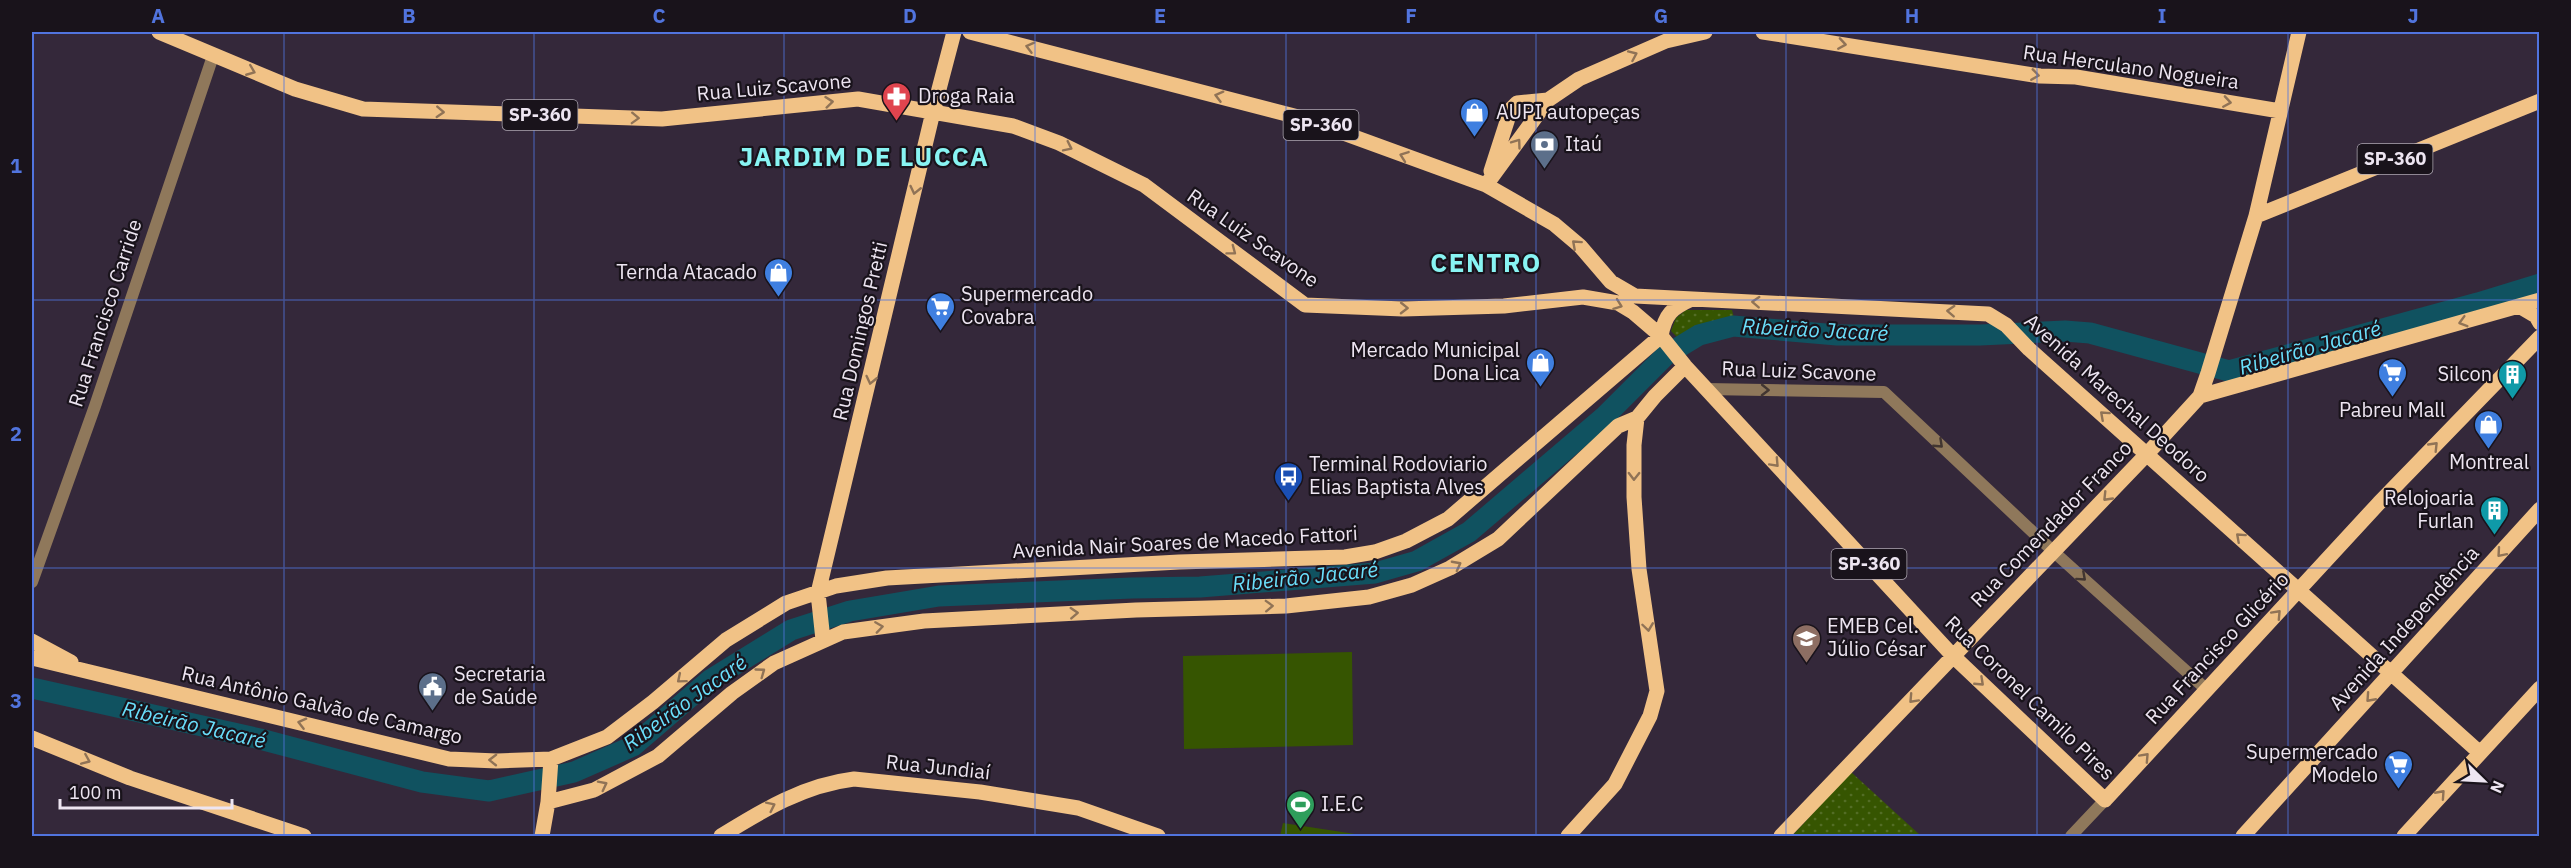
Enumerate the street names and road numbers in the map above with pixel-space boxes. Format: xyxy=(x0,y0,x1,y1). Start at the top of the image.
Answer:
street label: Rua Herculano Nogueira xyxy=(2021,38,2241,95)
street label: Rua Luiz Scavone xyxy=(695,66,852,107)
road number: SP-360 xyxy=(502,100,578,130)
road number: SP-360 xyxy=(1284,110,1358,140)
road number: SP-360 xyxy=(2358,144,2432,174)
street label: Rua Luiz Scavone xyxy=(1182,182,1325,293)
street label: Rua Francisco Carride xyxy=(61,216,148,410)
street label: Rua Domingos Pretti xyxy=(826,239,893,423)
street label: Avenida Marechal Deodoro xyxy=(2019,307,2216,488)
street label: Rua Luiz Scavone xyxy=(1721,354,1877,387)
street label: Rua Comendador Franco xyxy=(1964,435,2137,613)
street label: Avenida Nair Soares de Macedo Fattori xyxy=(1012,519,1358,564)
street label: Avenida Independência xyxy=(2323,540,2485,715)
road number: SP-360 xyxy=(1832,549,1906,579)
street label: Rua Francisco Glicério xyxy=(2139,566,2294,730)
street label: Rua Coronel Camilo Pires xyxy=(1940,609,2121,786)
street label: Rua Antônio Galvão de Camargo xyxy=(179,659,465,750)
street label: Rua Jundiaí xyxy=(885,748,992,785)

